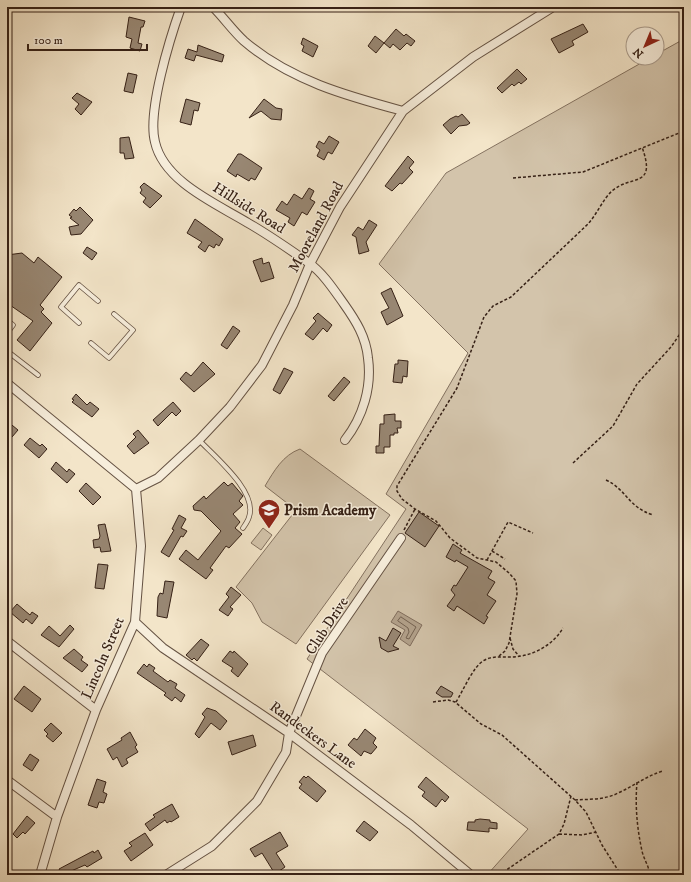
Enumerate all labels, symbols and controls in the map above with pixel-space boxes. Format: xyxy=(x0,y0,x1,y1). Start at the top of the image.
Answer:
scale bar xyxy=(28,26,147,52)
north arrow xyxy=(625,26,665,66)
text: 100 m xyxy=(34,33,63,48)
text: N xyxy=(631,44,647,61)
street label: Hillside Road xyxy=(209,178,289,238)
street label: Mooreland Road xyxy=(284,178,348,276)
school or university icon: Prism Academy xyxy=(256,497,282,530)
place label: Prism Academy xyxy=(284,501,377,520)
street label: Club Drive xyxy=(301,593,353,659)
street label: Lincoln Street xyxy=(77,614,129,702)
street label: Randeckers Lane xyxy=(266,697,360,773)

